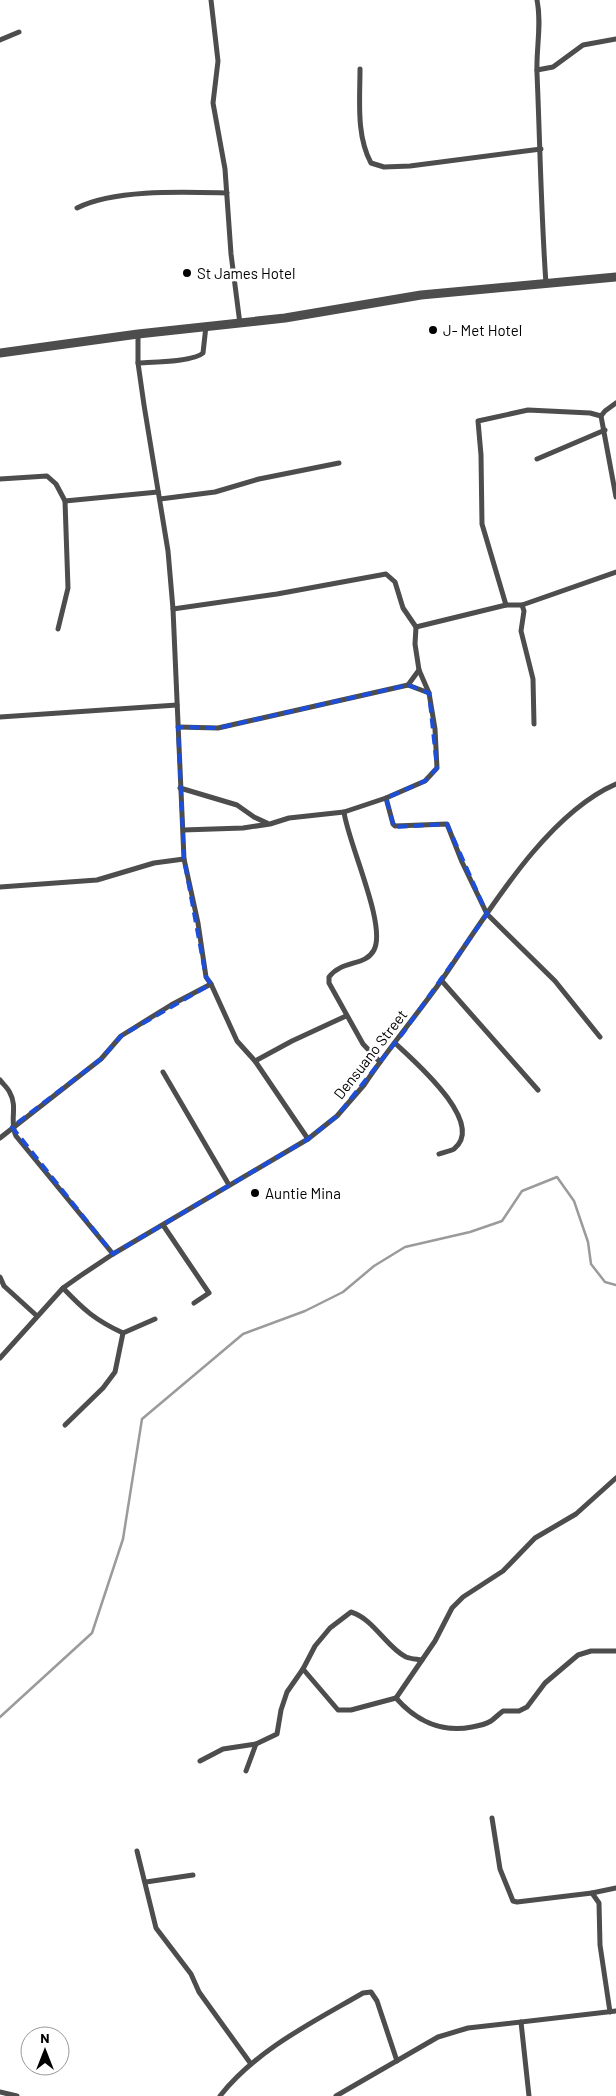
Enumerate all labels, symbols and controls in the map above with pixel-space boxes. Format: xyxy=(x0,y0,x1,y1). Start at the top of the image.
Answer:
place label: St James Hotel xyxy=(197,264,296,282)
marker: St James Hotel xyxy=(181,267,193,279)
place label: J- Met Hotel xyxy=(443,321,522,339)
marker: J- Met Hotel xyxy=(427,324,439,336)
street label: Densuano Street xyxy=(330,1006,410,1102)
place label: Auntie Mina xyxy=(265,1184,341,1202)
marker: Auntie Mina xyxy=(249,1187,261,1199)
north arrow xyxy=(20,2026,70,2076)
text: N xyxy=(40,2029,50,2046)

